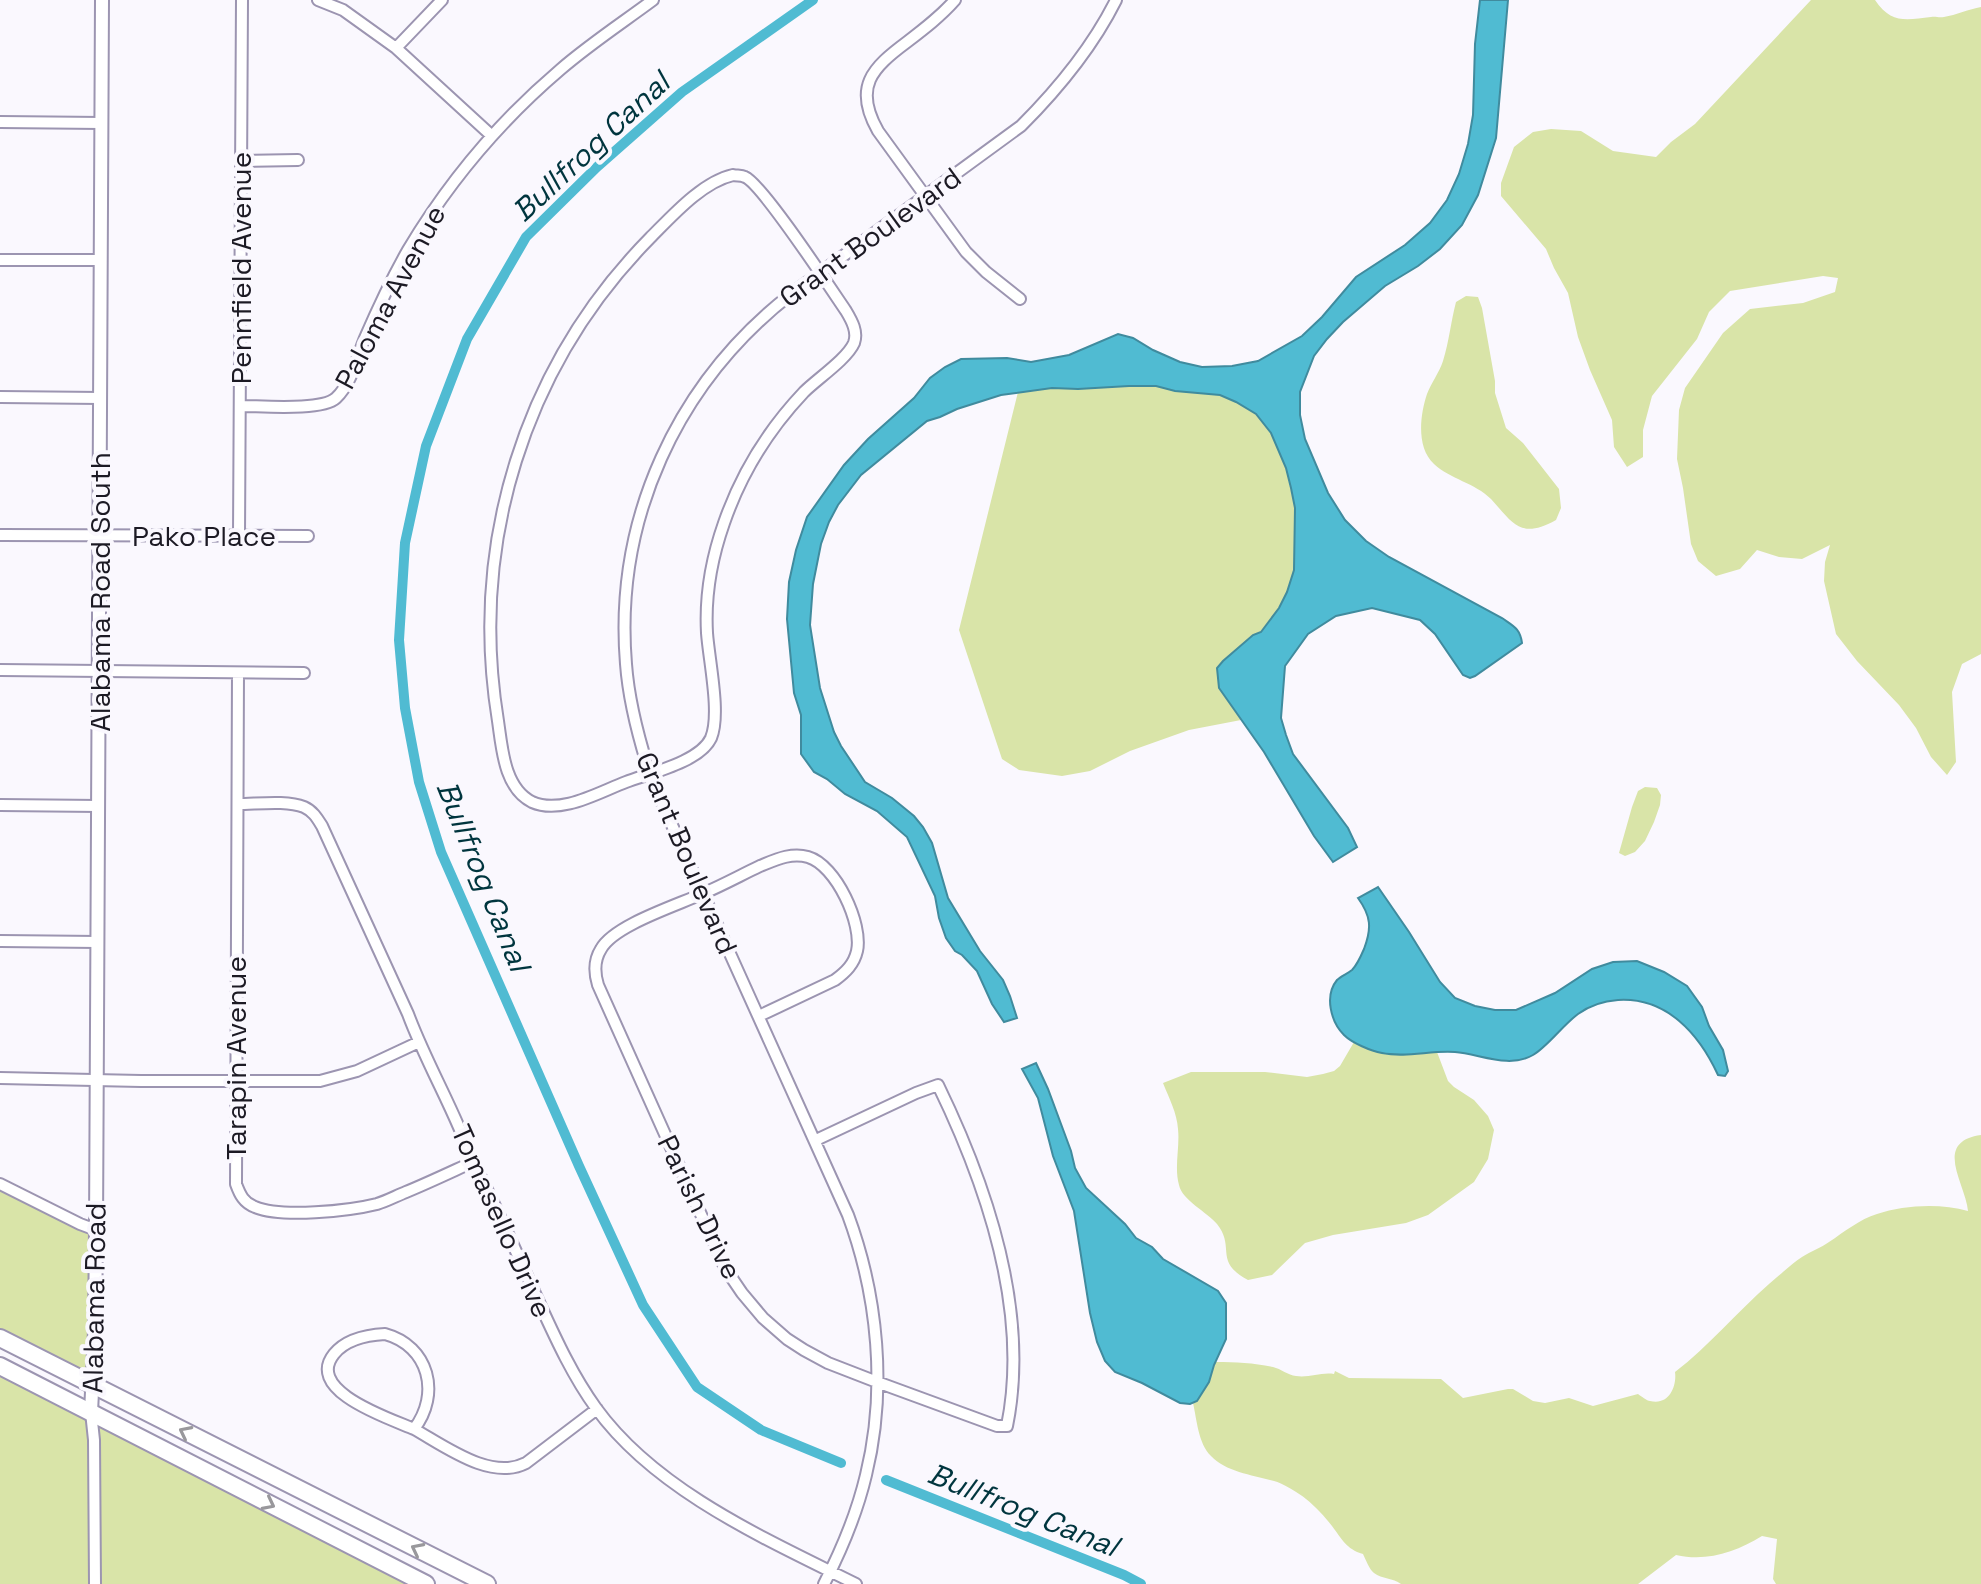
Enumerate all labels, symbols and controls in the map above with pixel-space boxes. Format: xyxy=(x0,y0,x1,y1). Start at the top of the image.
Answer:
water label: Bullfrog Canal xyxy=(504,61,680,230)
street label: Pennfield Avenue xyxy=(223,152,259,384)
street label: Grant Boulevard xyxy=(772,159,968,315)
street label: Paloma Avenue xyxy=(327,199,453,395)
street label: Alabama Road South xyxy=(82,452,118,732)
street label: Pako Place xyxy=(132,518,276,554)
street label: Grant Boulevard xyxy=(628,746,746,960)
water label: Bullfrog Canal xyxy=(428,775,541,980)
street label: Tarapin Avenue xyxy=(218,956,254,1160)
street label: Tomasello Drive xyxy=(443,1119,561,1323)
street label: Parish Drive xyxy=(650,1129,750,1285)
street label: Alabama Road xyxy=(74,1202,114,1394)
one-way arrow xyxy=(179,1426,194,1441)
water label: Bullfrog Canal xyxy=(922,1454,1127,1567)
one-way arrow xyxy=(261,1494,276,1509)
one-way arrow xyxy=(411,1543,426,1559)

